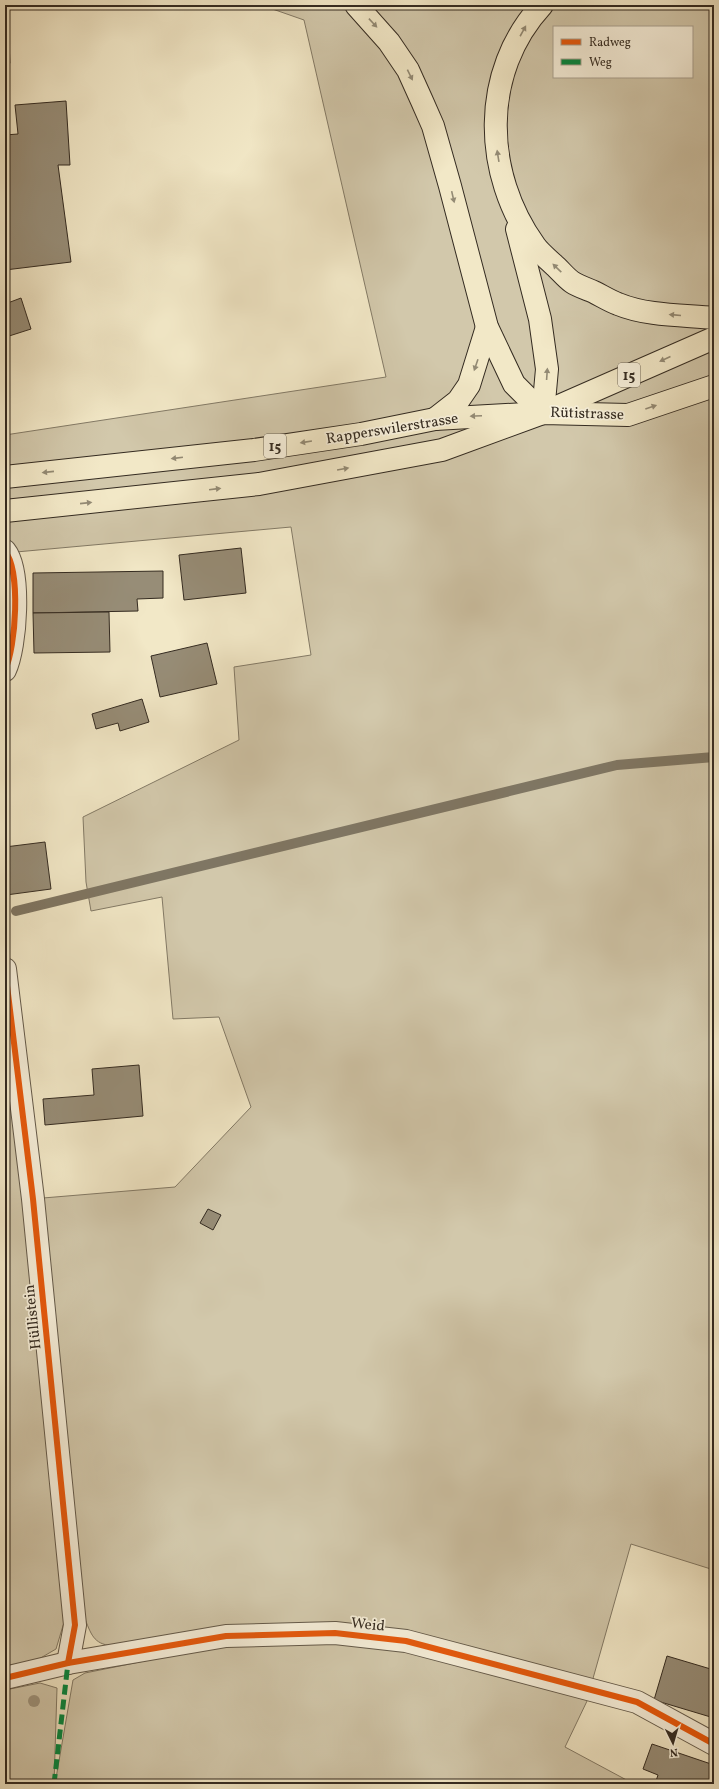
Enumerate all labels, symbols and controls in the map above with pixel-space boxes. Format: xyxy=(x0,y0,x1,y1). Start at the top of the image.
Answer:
one-way arrow xyxy=(368,18,377,27)
one-way arrow xyxy=(519,25,526,37)
legend xyxy=(553,26,693,78)
text: Radweg xyxy=(589,35,631,51)
text: Weg xyxy=(589,55,612,71)
one-way arrow xyxy=(407,69,413,80)
one-way arrow xyxy=(495,149,501,162)
one-way arrow xyxy=(450,191,456,203)
one-way arrow xyxy=(552,263,562,272)
one-way arrow xyxy=(669,311,681,318)
one-way arrow xyxy=(659,357,671,363)
one-way arrow xyxy=(473,359,479,371)
road number: 15 xyxy=(618,363,640,387)
one-way arrow xyxy=(543,368,550,380)
street label: Rütistrasse xyxy=(550,403,624,426)
one-way arrow xyxy=(645,404,657,410)
street label: Rapperswilerstrasse xyxy=(324,409,460,450)
one-way arrow xyxy=(470,413,482,420)
road number: 15 xyxy=(264,434,286,458)
one-way arrow xyxy=(300,439,312,445)
one-way arrow xyxy=(171,455,183,462)
one-way arrow xyxy=(337,466,349,472)
one-way arrow xyxy=(42,469,54,476)
one-way arrow xyxy=(209,486,221,492)
one-way arrow xyxy=(80,500,92,507)
street label: Hüllistein xyxy=(20,1283,47,1350)
street label: Weid xyxy=(350,1613,386,1638)
north arrow xyxy=(653,1723,693,1763)
text: N xyxy=(669,1744,678,1759)

